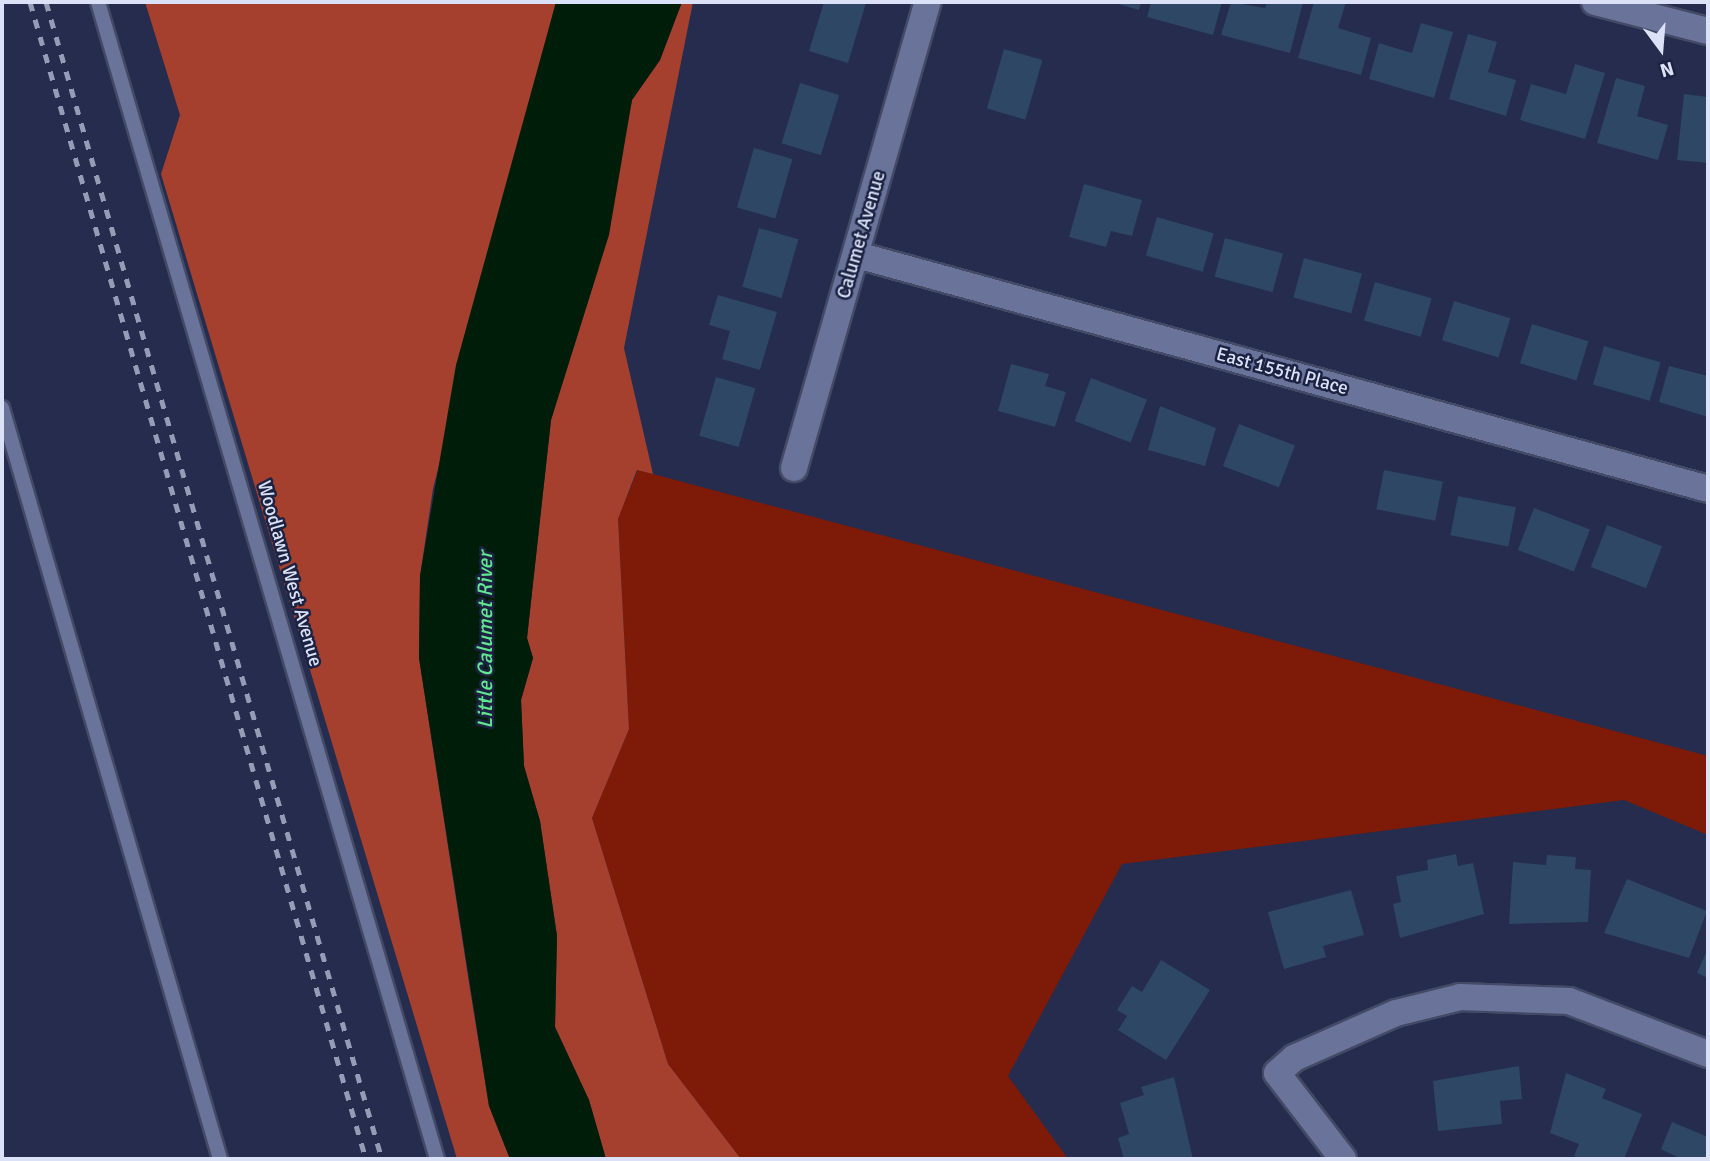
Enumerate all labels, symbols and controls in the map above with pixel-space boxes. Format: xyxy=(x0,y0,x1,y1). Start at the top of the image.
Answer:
north arrow xyxy=(1626,14,1696,84)
text: N xyxy=(1657,56,1676,83)
street label: Calumet Avenue xyxy=(833,169,891,301)
street label: East 155th Place xyxy=(1214,343,1350,401)
street label: Woodlawn West Avenue xyxy=(252,479,326,669)
water label: Little Calumet River xyxy=(472,551,498,729)

